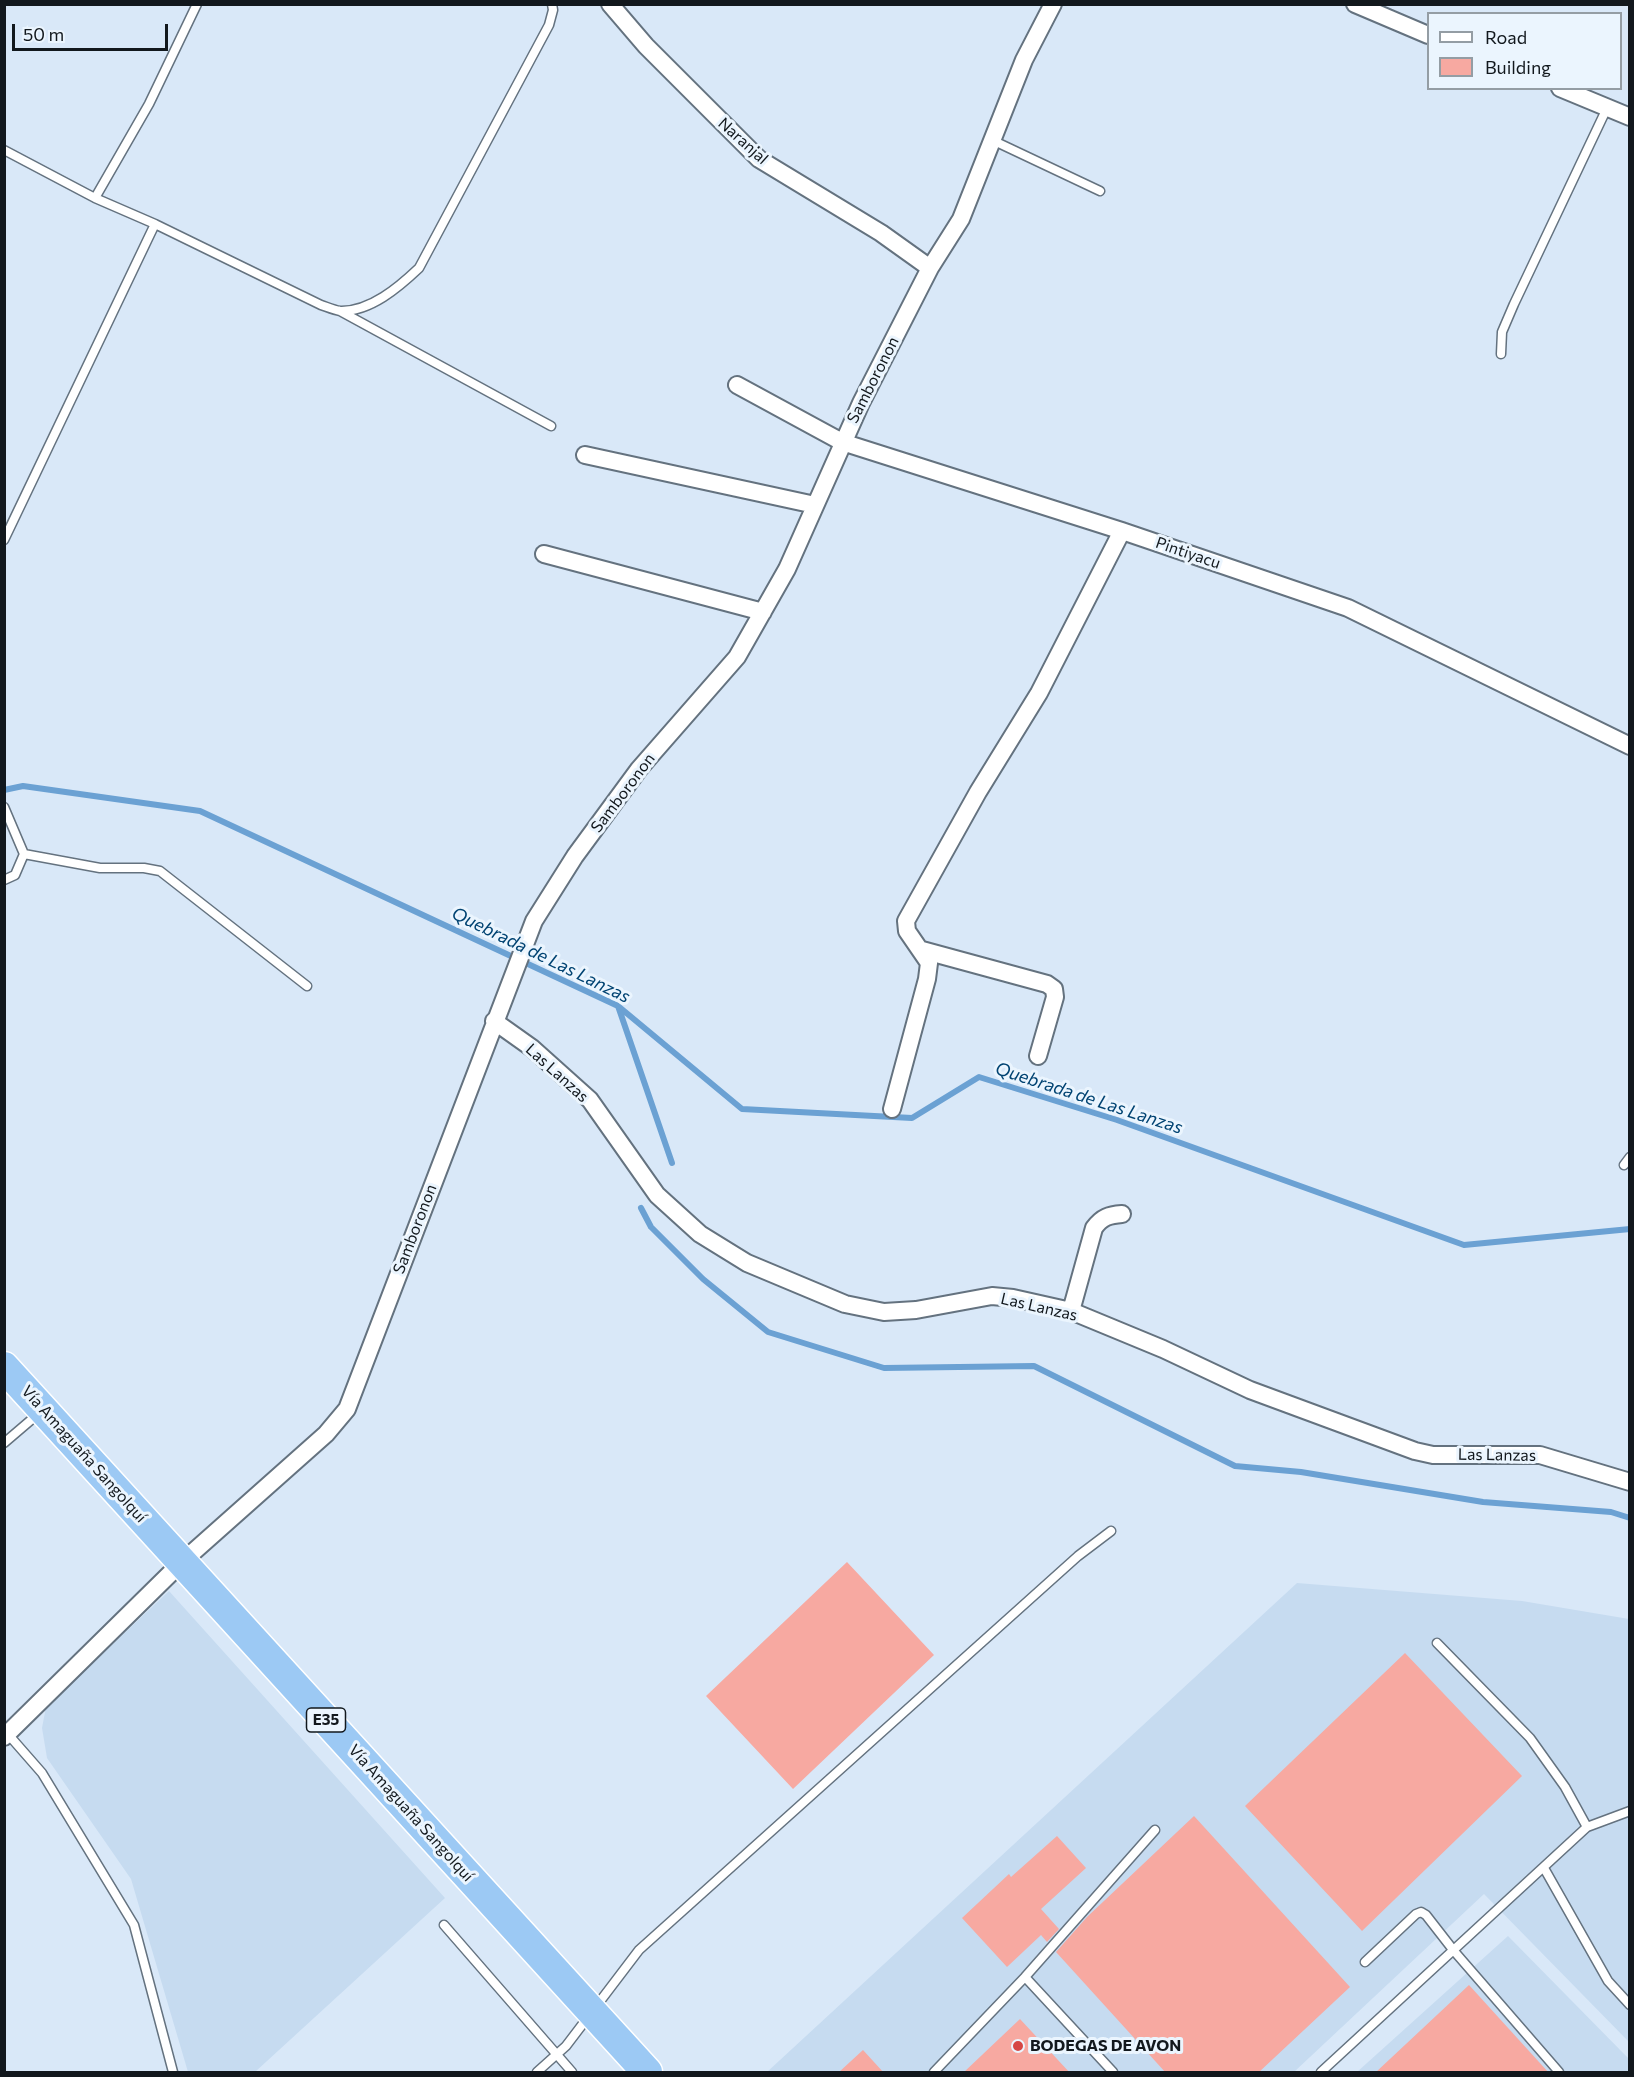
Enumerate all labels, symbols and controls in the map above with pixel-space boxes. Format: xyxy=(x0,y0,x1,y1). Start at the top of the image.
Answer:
scale bar xyxy=(15,12,171,50)
legend xyxy=(1427,12,1622,90)
text: 50 m xyxy=(23,23,64,45)
text: Road xyxy=(1485,26,1527,48)
text: Building xyxy=(1485,56,1551,78)
street label: Naranjal xyxy=(714,114,772,168)
street label: Samboronon xyxy=(843,334,903,426)
street label: Pintiyacu xyxy=(1153,533,1223,573)
street label: Samboronon xyxy=(587,750,659,836)
water label: Quebrada de Las Lanzas xyxy=(448,902,634,1008)
street label: Las Lanzas xyxy=(522,1040,592,1106)
water label: Quebrada de Las Lanzas xyxy=(993,1057,1185,1139)
street label: Samboronon xyxy=(389,1182,441,1276)
street label: Las Lanzas xyxy=(999,1289,1079,1325)
street label: Vía Amaguaña Sangolquí xyxy=(17,1382,151,1526)
street label: Las Lanzas xyxy=(1458,1445,1536,1465)
road number: E35 xyxy=(306,1708,346,1732)
street label: Vía Amaguaña Sangolquí xyxy=(344,1741,478,1885)
place label: BODEGAS DE AVON xyxy=(1030,2036,1181,2056)
marker: BODEGAS DE AVON xyxy=(1011,2039,1025,2053)

